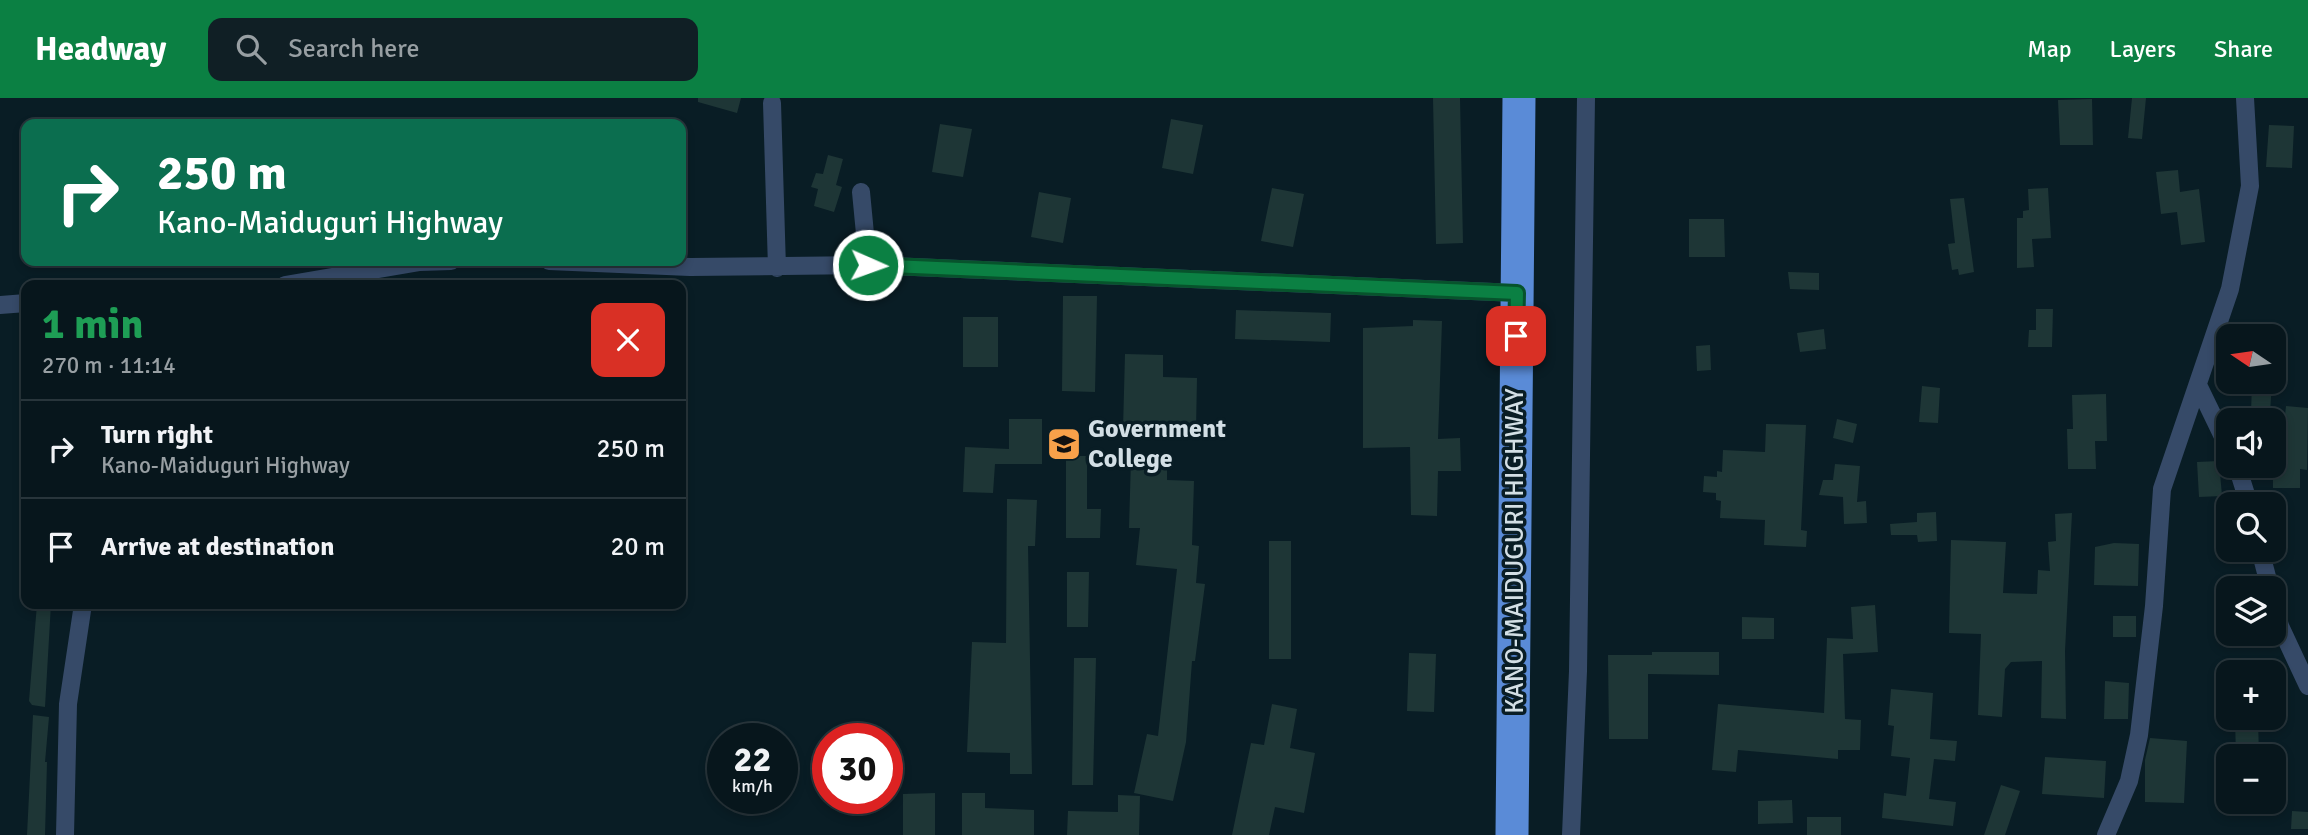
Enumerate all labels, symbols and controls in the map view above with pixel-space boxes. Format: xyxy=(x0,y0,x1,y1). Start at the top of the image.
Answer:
search box xyxy=(208,18,698,81)
text: Headway xyxy=(35,29,166,70)
icon: search xyxy=(232,30,270,68)
text: Search here xyxy=(288,33,419,65)
text: Map xyxy=(2027,34,2072,64)
text: Layers xyxy=(2110,34,2176,64)
text: Share xyxy=(2214,34,2273,64)
text: 250 m xyxy=(157,143,287,203)
icon: right xyxy=(42,147,133,238)
text: Kano-Maiduguri Highway xyxy=(157,203,503,242)
position arrow xyxy=(831,228,905,302)
text: 1 min xyxy=(42,299,143,350)
button: close xyxy=(591,303,665,377)
pin xyxy=(1486,306,1546,366)
icon: arrive xyxy=(1497,317,1535,355)
north arrow xyxy=(2216,324,2286,394)
map controls xyxy=(2216,324,2286,814)
text: 270 m · 11:14 xyxy=(42,351,176,380)
street label: KANO-MAIDUGURI HIGHWAY xyxy=(1499,388,1531,714)
button: sound xyxy=(2216,408,2286,478)
place label: Government College xyxy=(1088,413,1226,475)
text: Turn right xyxy=(101,419,213,451)
school or university icon: Government College xyxy=(1045,425,1083,463)
icon: right xyxy=(42,430,80,468)
text: 250 m xyxy=(596,433,665,465)
text: Kano-Maiduguri Highway xyxy=(101,451,350,480)
button: search xyxy=(2216,492,2286,562)
icon: arrive xyxy=(42,528,80,566)
text: Arrive at destination xyxy=(101,531,334,563)
text: 20 m xyxy=(610,531,665,563)
button: layers xyxy=(2216,576,2286,646)
button: + xyxy=(2216,660,2286,730)
speed limit sign: 30 xyxy=(812,723,903,814)
text: 22 xyxy=(734,738,771,781)
button: − xyxy=(2216,744,2286,814)
text: km/h xyxy=(732,775,773,797)

